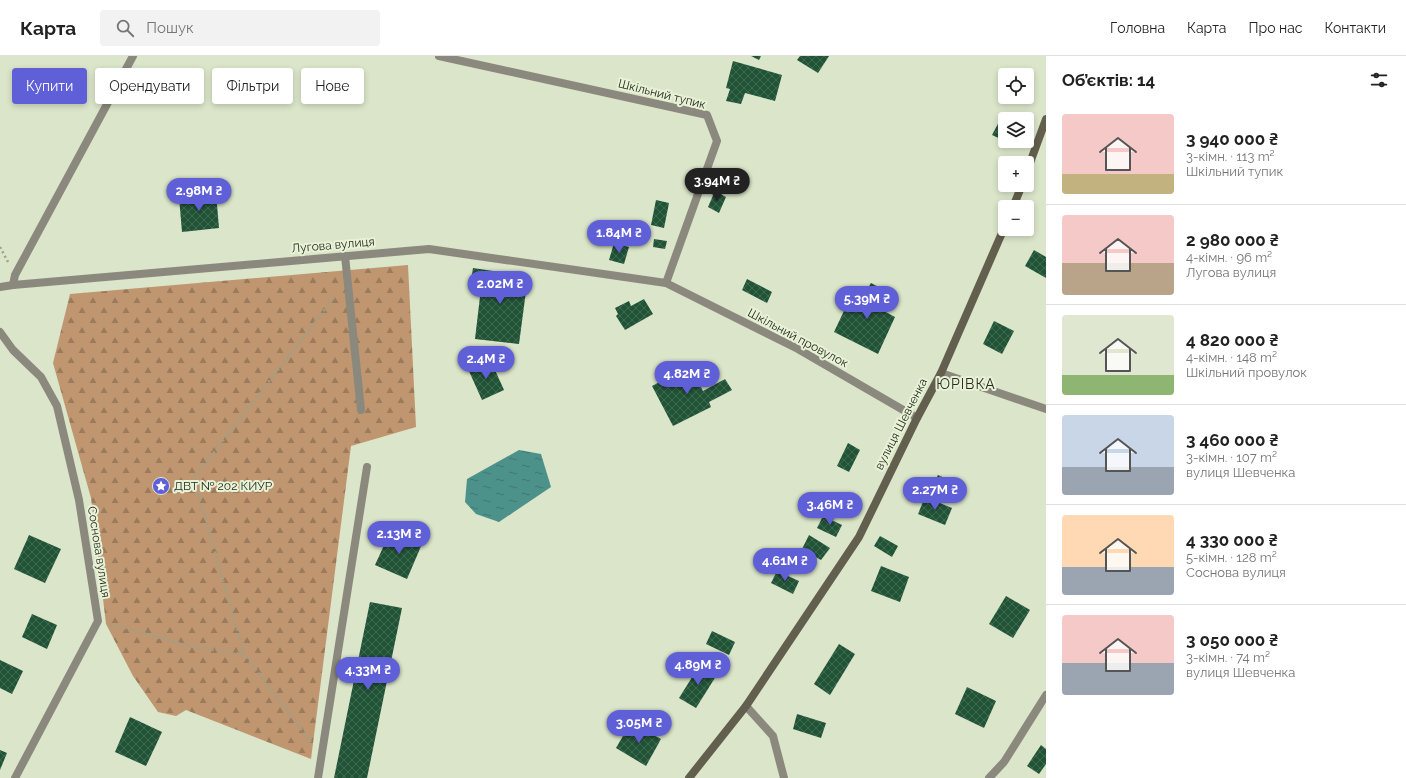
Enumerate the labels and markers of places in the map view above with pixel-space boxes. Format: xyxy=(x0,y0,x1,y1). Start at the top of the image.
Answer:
pin: 3.94M ₴ xyxy=(680,168,754,202)
pin: 2.98M ₴ xyxy=(162,178,236,212)
pin: 1.84M ₴ xyxy=(582,220,656,254)
pin: 2.02M ₴ xyxy=(463,271,537,305)
pin: 5.39M ₴ xyxy=(830,286,904,320)
pin: 2.4M ₴ xyxy=(453,346,519,380)
pin: 4.82M ₴ xyxy=(650,361,724,395)
place icon: ДВТ № 202 КИУР xyxy=(151,476,171,496)
pin: 2.27M ₴ xyxy=(898,477,972,511)
place label: ДВТ № 202 КИУР xyxy=(174,479,273,493)
pin: 3.46M ₴ xyxy=(793,492,867,526)
pin: 2.13M ₴ xyxy=(362,521,436,555)
pin: 4.61M ₴ xyxy=(748,548,822,582)
pin: 4.89M ₴ xyxy=(661,652,735,686)
pin: 4.33M ₴ xyxy=(331,657,405,691)
pin: 3.05M ₴ xyxy=(602,710,676,744)

